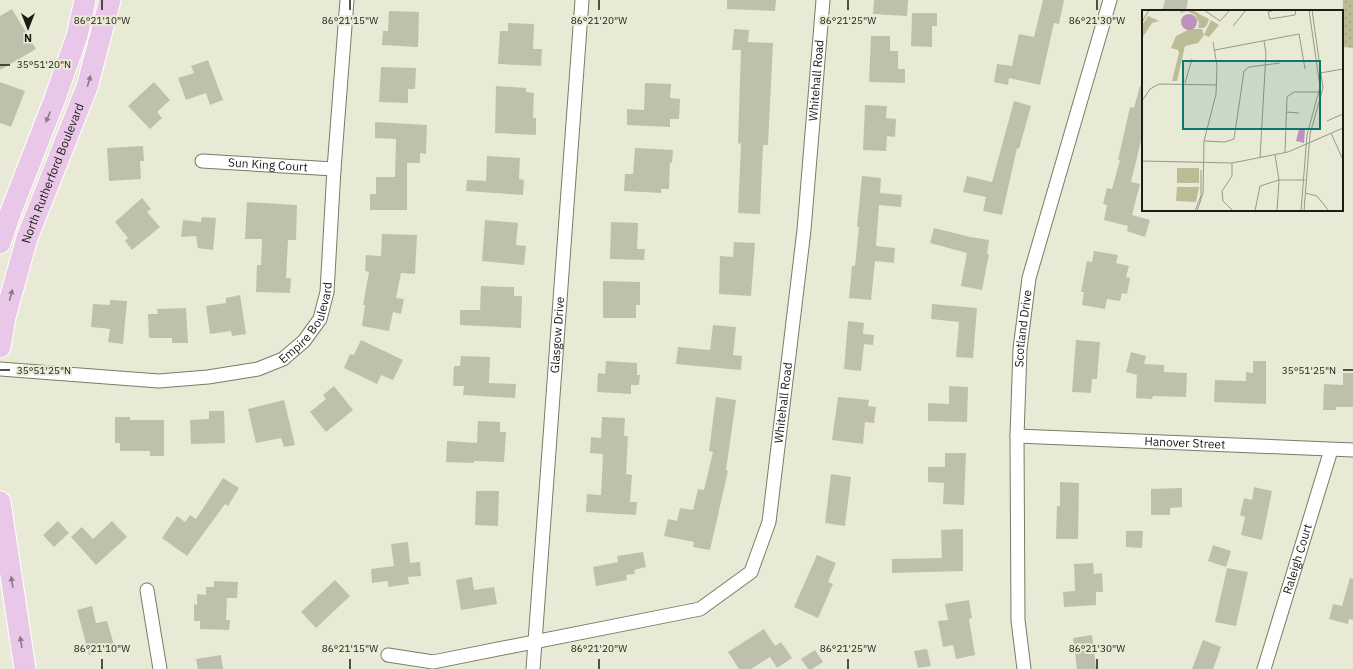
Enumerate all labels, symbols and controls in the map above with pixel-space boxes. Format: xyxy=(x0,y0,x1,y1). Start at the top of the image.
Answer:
north arrow xyxy=(8,8,48,48)
inset map xyxy=(1142,10,1343,211)
text: 86°21'10"W xyxy=(74,14,130,27)
text: 86°21'15"W xyxy=(322,14,378,27)
text: 86°21'20"W xyxy=(571,14,627,27)
text: 86°21'25"W xyxy=(820,14,876,27)
text: 86°21'30"W xyxy=(1069,14,1125,27)
text: N xyxy=(24,31,32,45)
street label: Whitehall Road xyxy=(805,39,827,122)
text: 35°51'20"N xyxy=(17,58,71,71)
one-way arrow xyxy=(86,75,92,87)
street label: North Rutherford Boulevard xyxy=(18,101,87,245)
one-way arrow xyxy=(45,111,51,122)
street label: Sun King Court xyxy=(228,155,308,174)
street label: Empire Boulevard xyxy=(275,282,335,366)
street label: Scotland Drive xyxy=(1011,288,1034,368)
one-way arrow xyxy=(8,289,14,301)
street label: Glasgow Drive xyxy=(547,296,567,374)
street label: Whitehall Road xyxy=(770,361,795,444)
text: 35°51'25"N xyxy=(17,364,71,377)
text: 35°51'25"N xyxy=(1282,364,1336,377)
street label: Hanover Street xyxy=(1144,433,1226,452)
street label: Raleigh Court xyxy=(1279,522,1315,596)
one-way arrow xyxy=(9,576,15,588)
one-way arrow xyxy=(18,636,24,648)
text: 86°21'10"W xyxy=(74,642,130,655)
text: 86°21'15"W xyxy=(322,642,378,655)
text: 86°21'20"W xyxy=(571,642,627,655)
text: 86°21'25"W xyxy=(820,642,876,655)
text: 86°21'30"W xyxy=(1069,642,1125,655)

